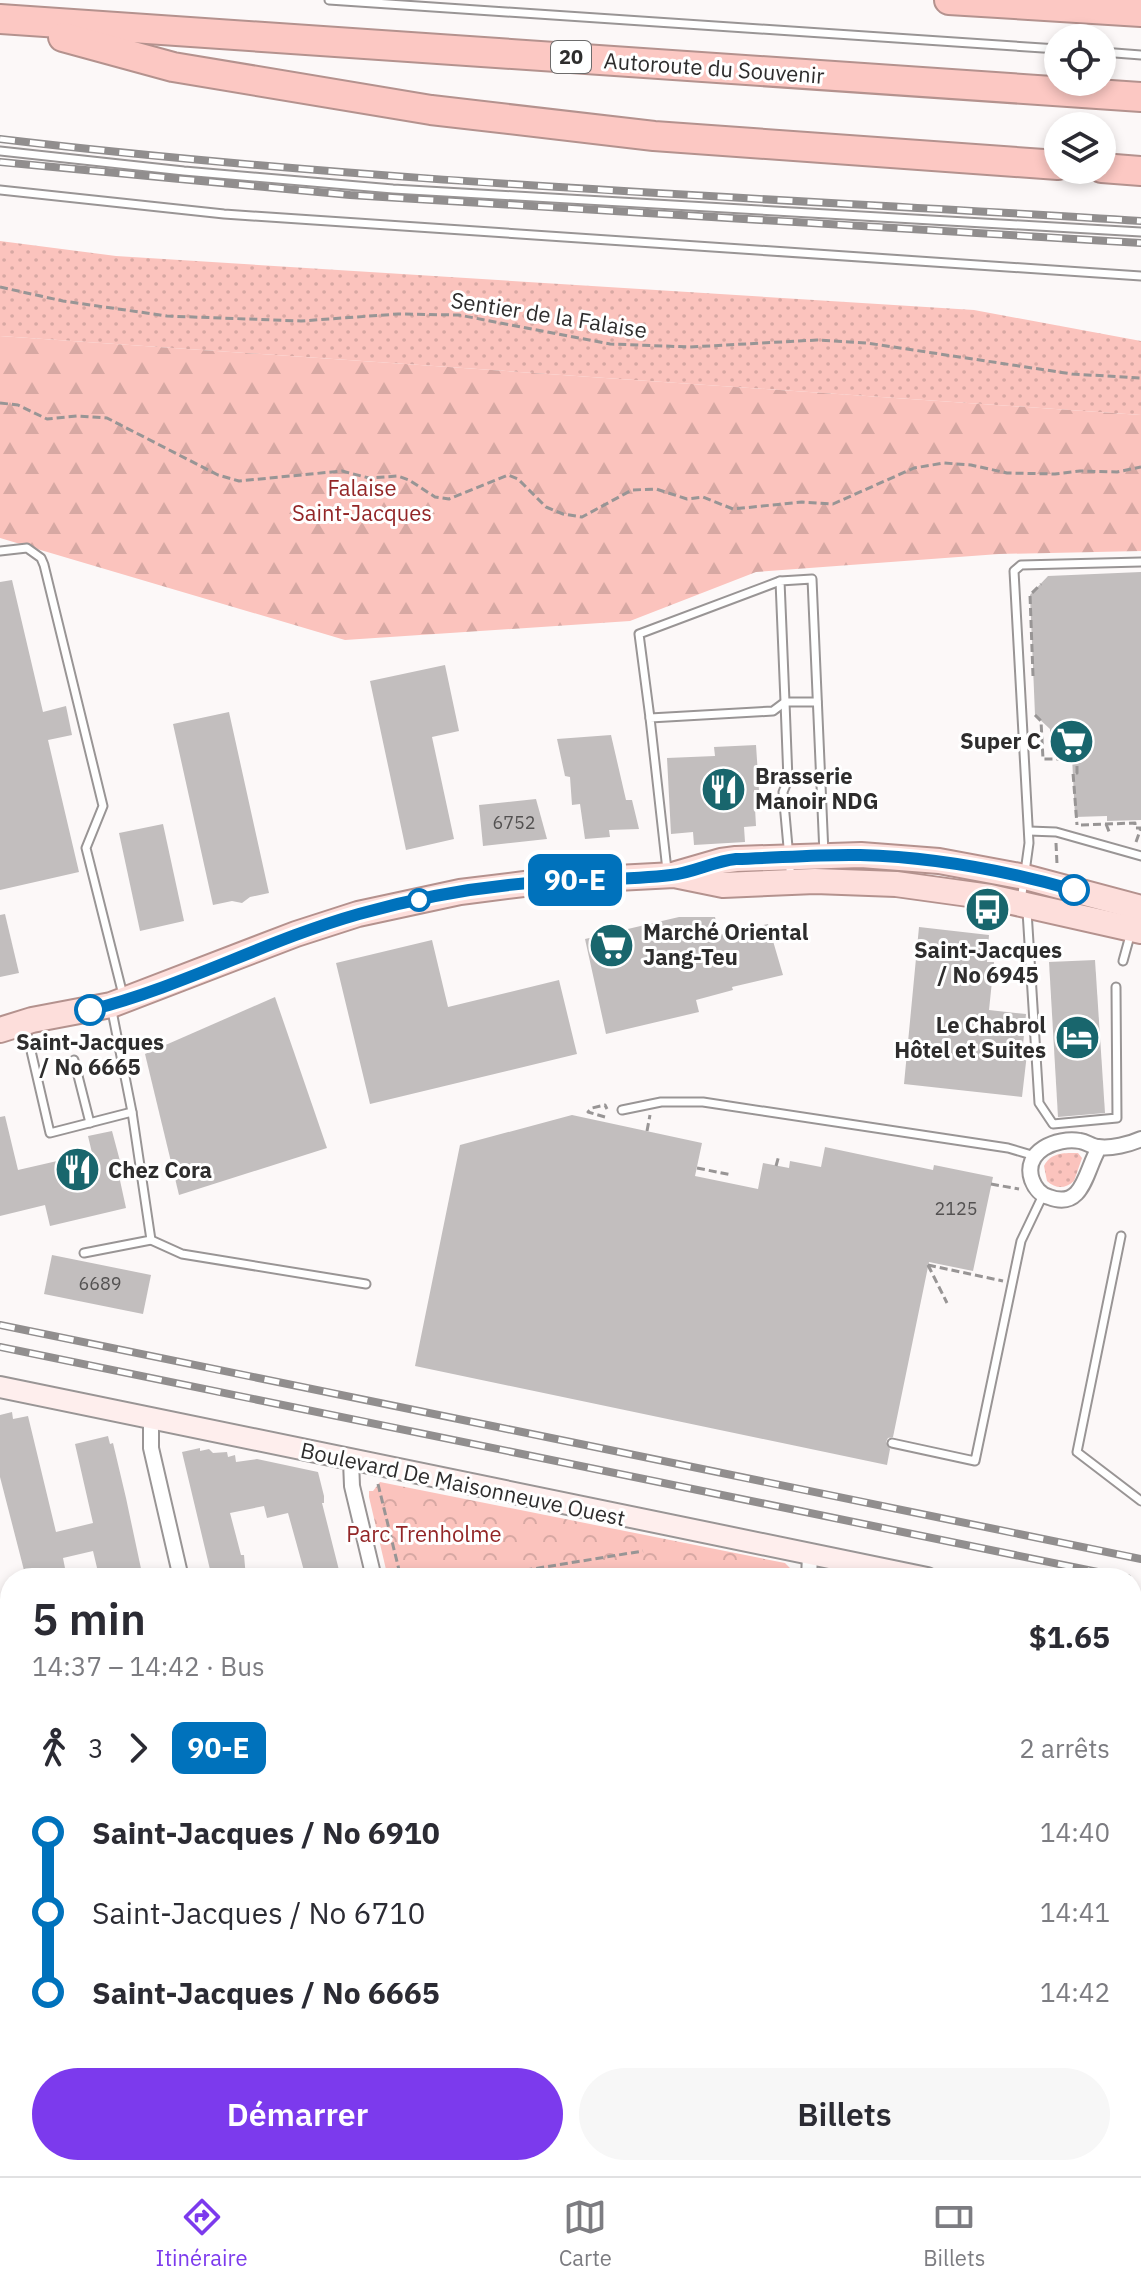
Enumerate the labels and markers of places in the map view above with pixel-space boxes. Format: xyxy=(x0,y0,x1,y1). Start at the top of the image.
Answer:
supermarket icon: Super C xyxy=(1048,717,1096,765)
place label: Super C xyxy=(960,726,1041,755)
place label: Brasserie Manoir NDG xyxy=(755,761,879,815)
restaurant icon: Brasserie Manoir NDG xyxy=(700,765,748,813)
unlabelled marker xyxy=(1059,875,1089,905)
bus stop icon: Saint-Jacques / No 6945 xyxy=(964,885,1012,933)
unlabelled marker xyxy=(408,889,430,911)
place label: Marché Oriental Jang-Teu xyxy=(643,917,809,971)
supermarket icon: Marché Oriental Jang-Teu xyxy=(588,921,636,969)
place label: Saint-Jacques / No 6945 xyxy=(914,935,1062,989)
marker: Saint-Jacques / No 6665 xyxy=(75,995,105,1025)
place label: Le Chabrol Hôtel et Suites xyxy=(894,1010,1046,1064)
hotel icon: Le Chabrol Hôtel et Suites xyxy=(1053,1014,1101,1062)
place label: Saint-Jacques / No 6665 xyxy=(16,1027,164,1081)
restaurant icon: Chez Cora xyxy=(53,1146,101,1194)
place label: Chez Cora xyxy=(108,1155,212,1184)

